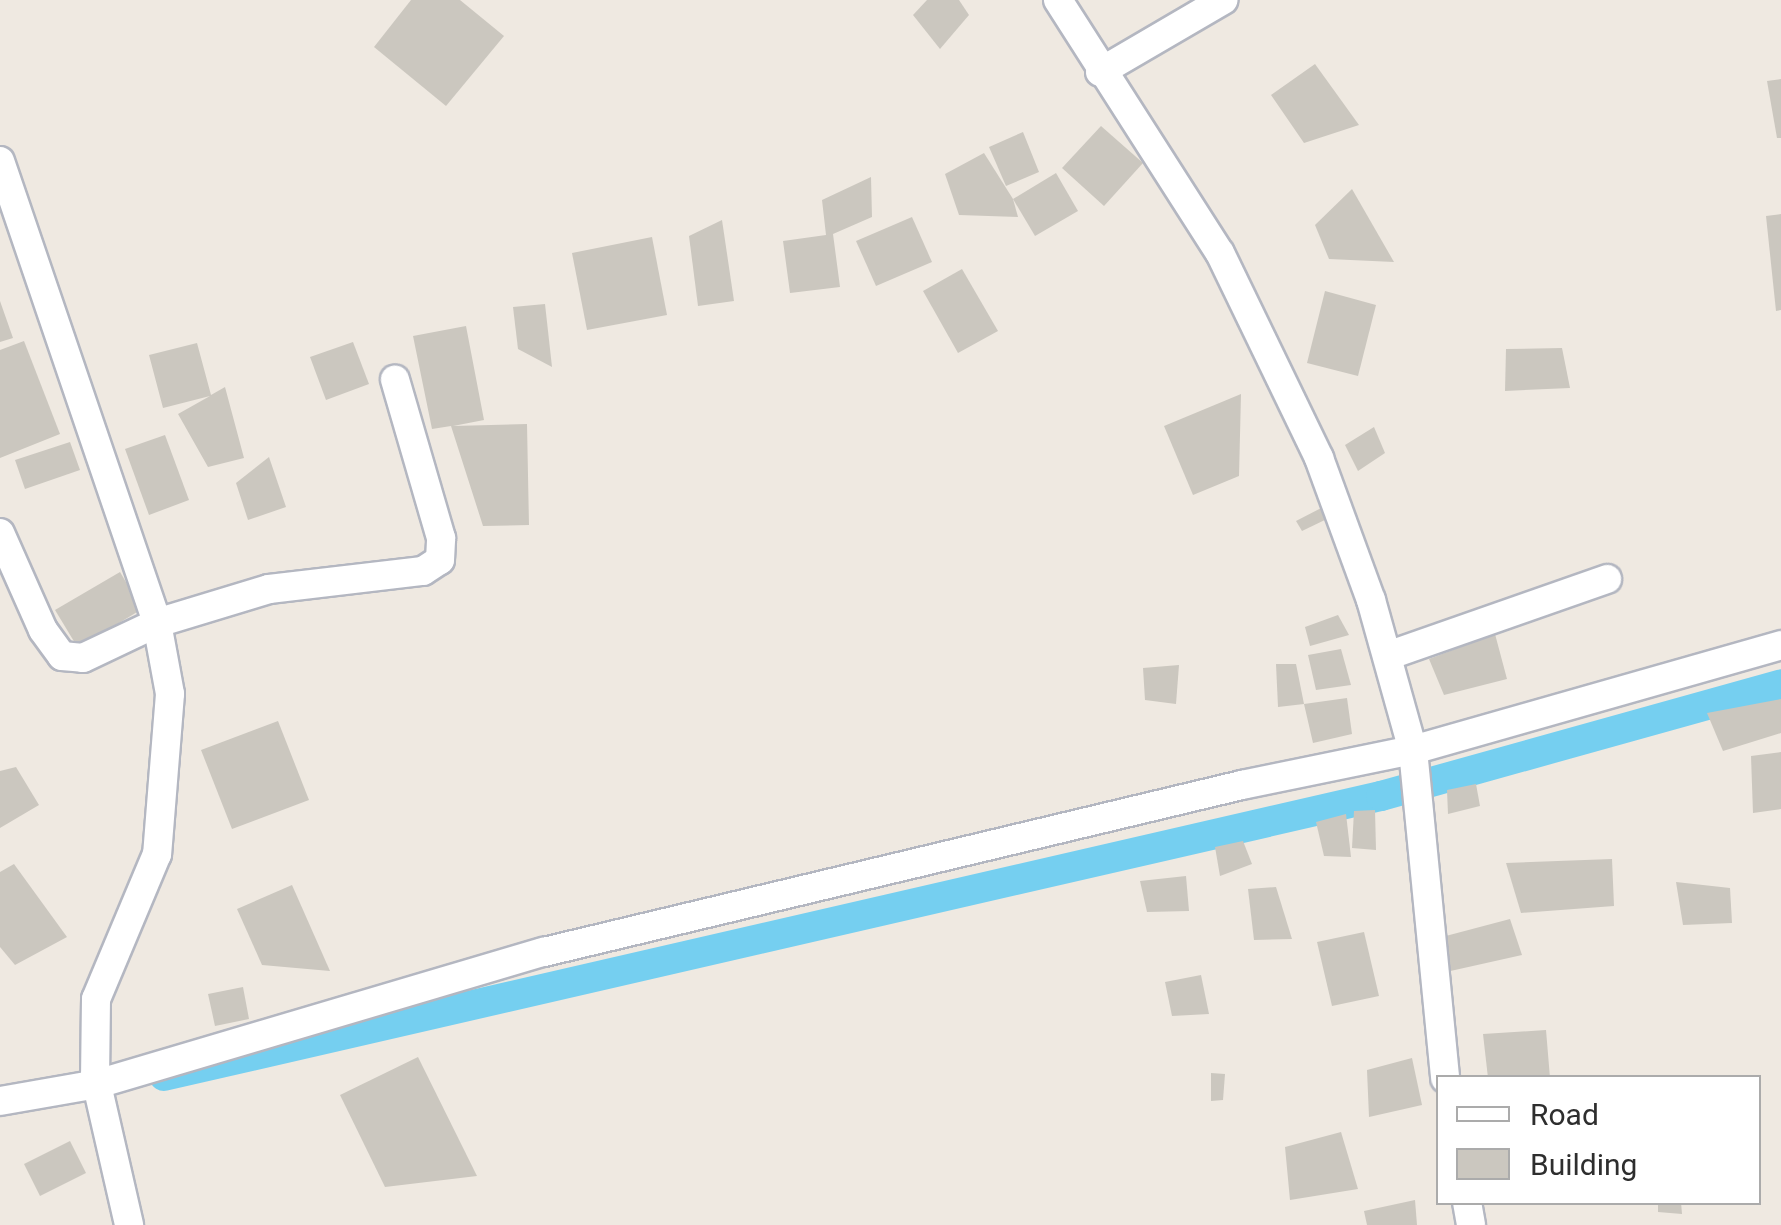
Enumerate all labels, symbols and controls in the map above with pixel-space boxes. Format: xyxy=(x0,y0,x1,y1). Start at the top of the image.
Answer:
legend xyxy=(1436,1075,1761,1205)
text: Road xyxy=(1530,1097,1599,1132)
text: Building xyxy=(1530,1147,1637,1182)

